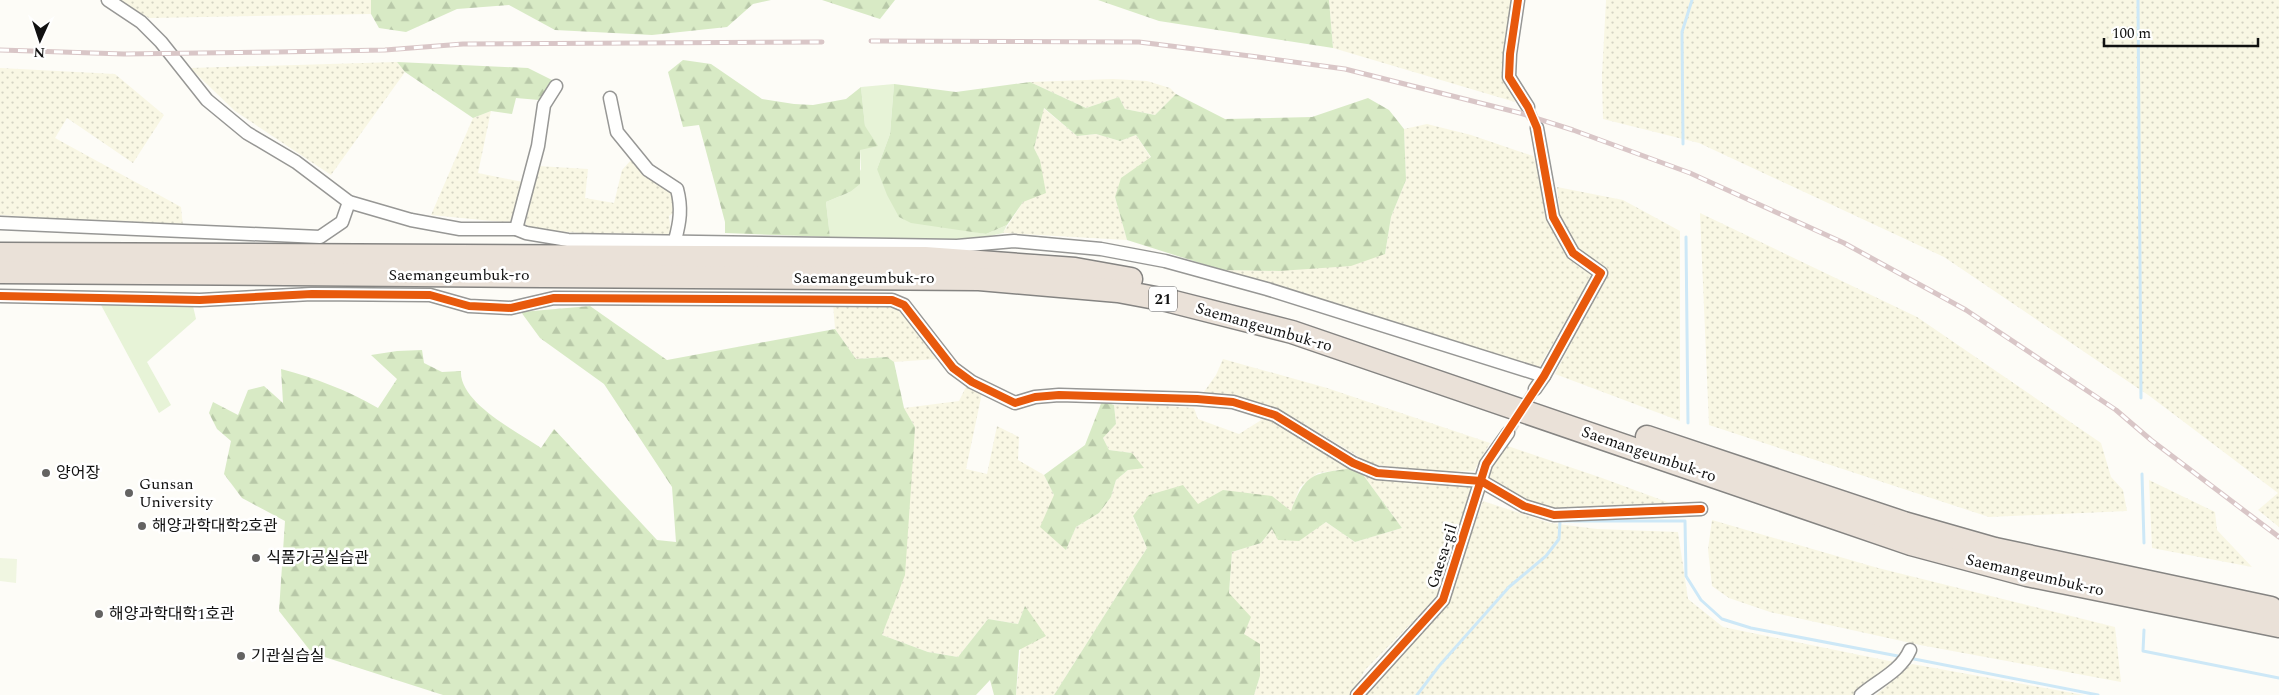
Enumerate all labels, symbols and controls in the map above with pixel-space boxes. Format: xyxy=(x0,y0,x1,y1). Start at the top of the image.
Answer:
north arrow xyxy=(15,15,65,65)
scale bar xyxy=(2104,15,2258,47)
text: 100 m xyxy=(2112,22,2151,45)
text: N xyxy=(33,42,46,63)
street label: Saemangeumbuk-ro xyxy=(388,263,530,287)
street label: Saemangeumbuk-ro xyxy=(793,266,935,290)
road number: 21 xyxy=(1149,286,1177,312)
street label: Saemangeumbuk-ro xyxy=(1193,296,1335,358)
street label: Saemangeumbuk-ro xyxy=(1578,420,1720,488)
place label: 양어장 xyxy=(56,461,100,485)
marker: 양어장 xyxy=(40,467,52,479)
place label: Gunsan University xyxy=(139,472,214,514)
marker: Gunsan University xyxy=(123,487,135,499)
place label: 해양과학대학2호관 xyxy=(152,514,278,538)
marker: 해양과학대학2호관 xyxy=(136,520,148,532)
street label: Gaesa-gil xyxy=(1420,521,1464,591)
place label: 식품가공실습관 xyxy=(266,546,369,570)
street label: Saemangeumbuk-ro xyxy=(1963,547,2107,603)
marker: 식품가공실습관 xyxy=(250,552,262,564)
place label: 해양과학대학1호관 xyxy=(109,602,235,626)
marker: 해양과학대학1호관 xyxy=(93,608,105,620)
place label: 기관실습실 xyxy=(251,644,325,668)
marker: 기관실습실 xyxy=(235,650,247,662)

